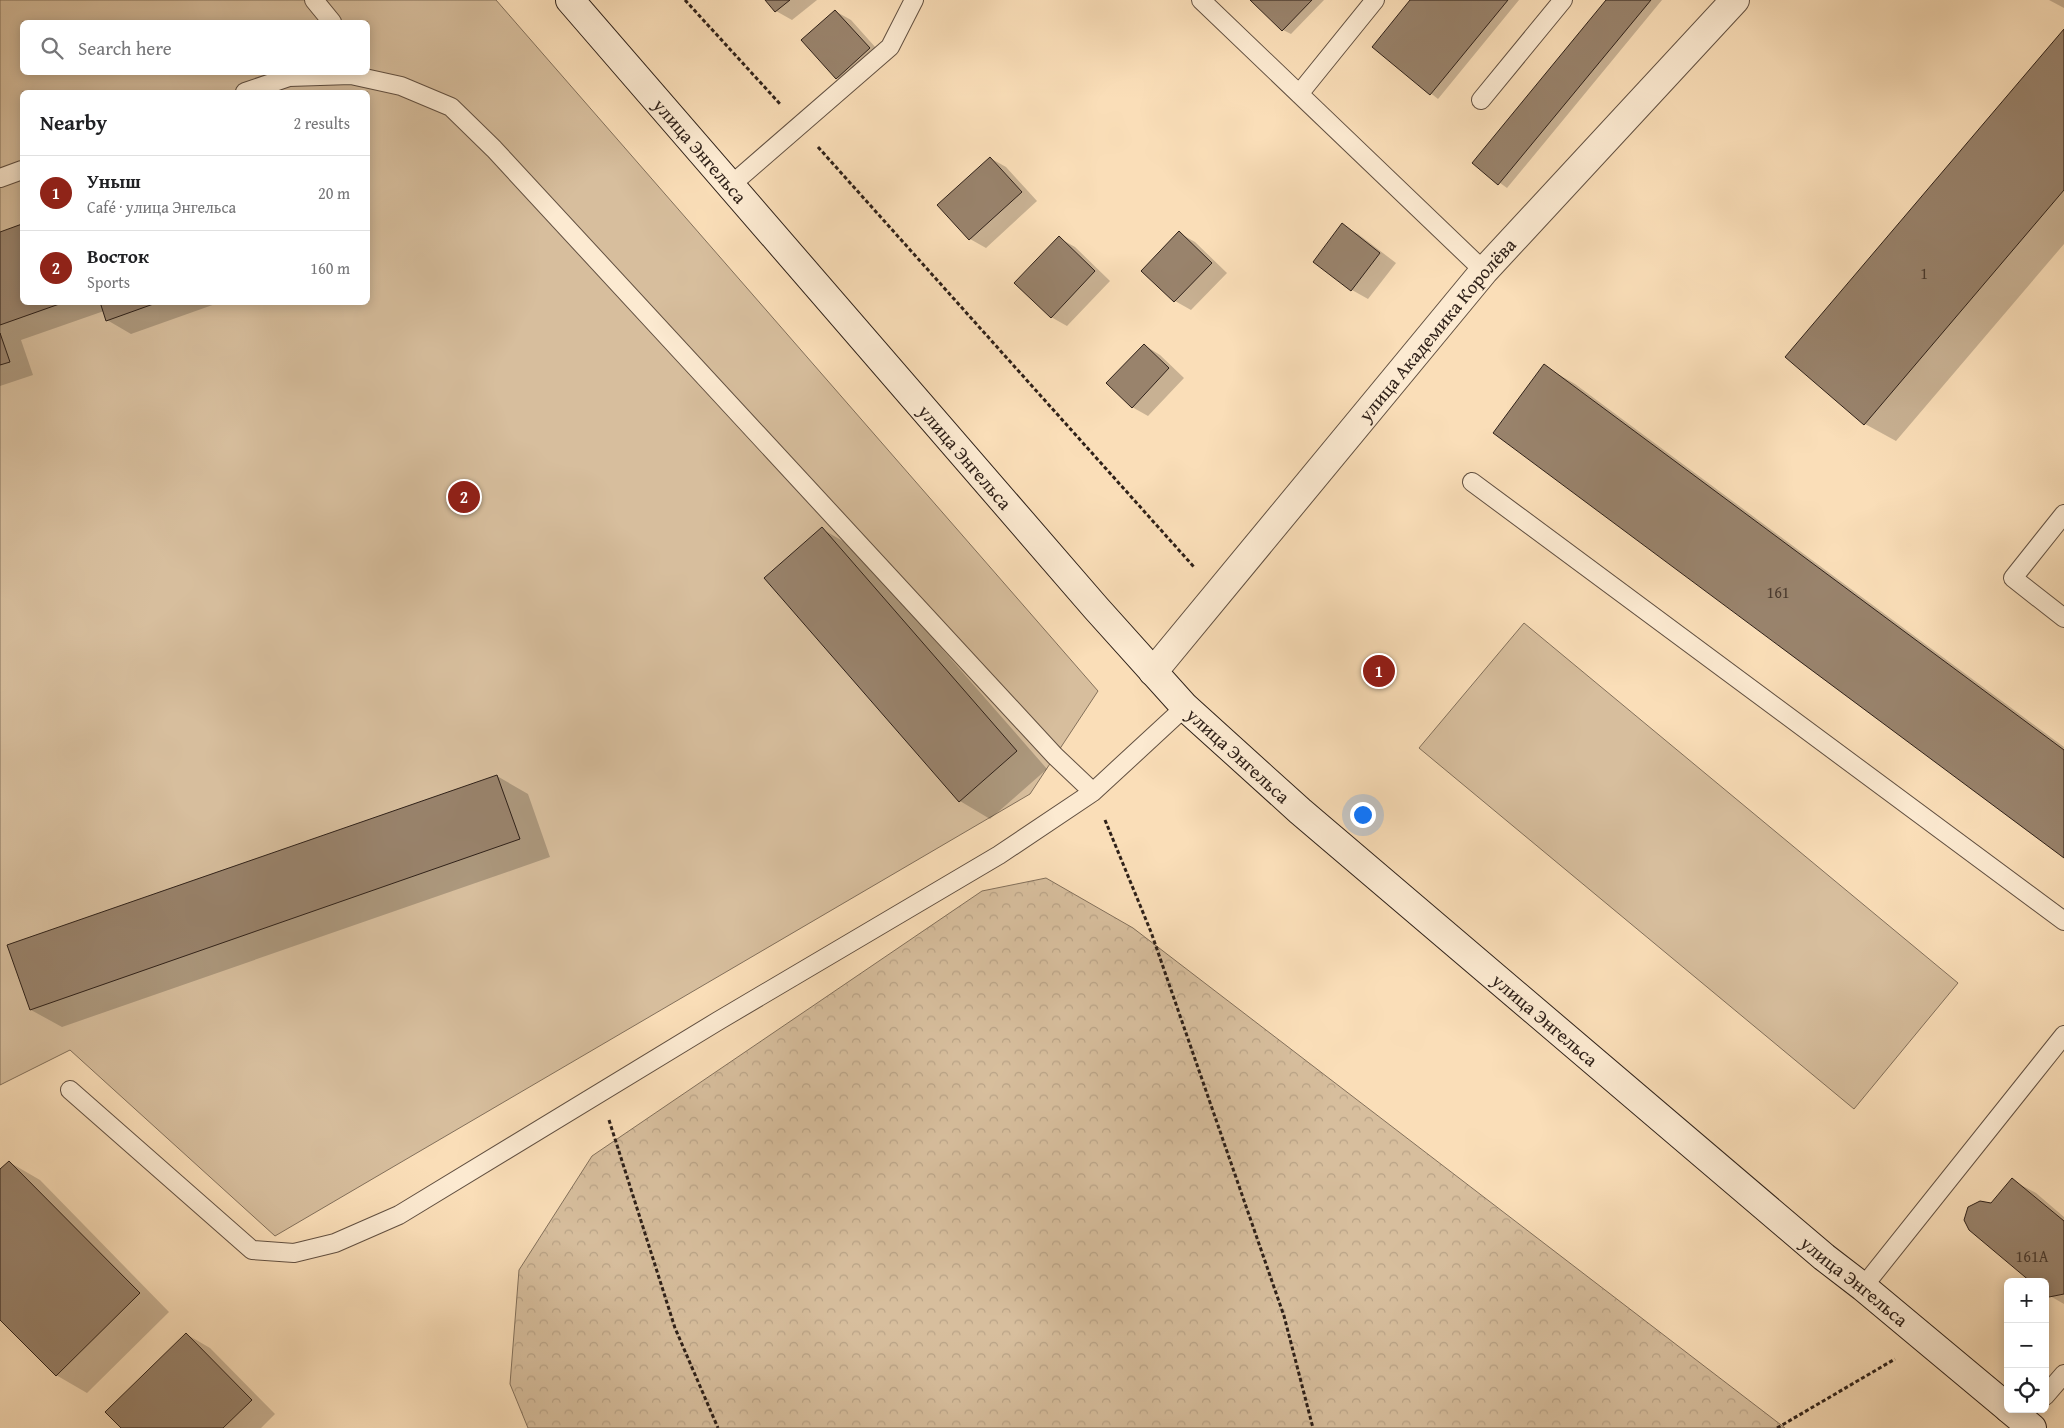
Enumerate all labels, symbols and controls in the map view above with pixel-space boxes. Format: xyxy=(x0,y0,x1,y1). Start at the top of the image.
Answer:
search box xyxy=(20,20,370,75)
icon: search xyxy=(38,34,66,62)
text: Search here xyxy=(78,34,172,62)
street label: улица Энгельса xyxy=(646,91,754,209)
text: Nearby xyxy=(40,107,107,138)
text: 2 results xyxy=(293,111,350,135)
text: Уныш xyxy=(87,167,141,195)
text: 1 xyxy=(52,181,60,205)
text: 20 m xyxy=(318,181,350,205)
text: Café · улица Энгельса xyxy=(87,195,236,219)
street label: улица Академика Королёва xyxy=(1351,231,1522,428)
text: Восток xyxy=(87,242,149,270)
text: 2 xyxy=(52,256,60,280)
text: 160 m xyxy=(310,256,350,280)
house number: 1 xyxy=(1920,261,1928,285)
text: Sports xyxy=(87,270,130,294)
street label: улица Энгельса xyxy=(911,397,1019,516)
pin: 2 xyxy=(448,478,480,516)
house number: 161 xyxy=(1766,580,1790,604)
pin: 1 xyxy=(1363,652,1395,690)
street label: улица Энгельса xyxy=(1180,700,1296,810)
your location xyxy=(1350,802,1376,828)
street label: улица Энгельса xyxy=(1485,966,1604,1073)
street label: улица Энгельса xyxy=(1794,1228,1914,1333)
house number: 161А xyxy=(2016,1244,2049,1268)
map controls xyxy=(2004,1278,2049,1413)
button: + xyxy=(2004,1278,2049,1323)
button: − xyxy=(2004,1323,2049,1368)
button: locate xyxy=(2004,1368,2049,1413)

